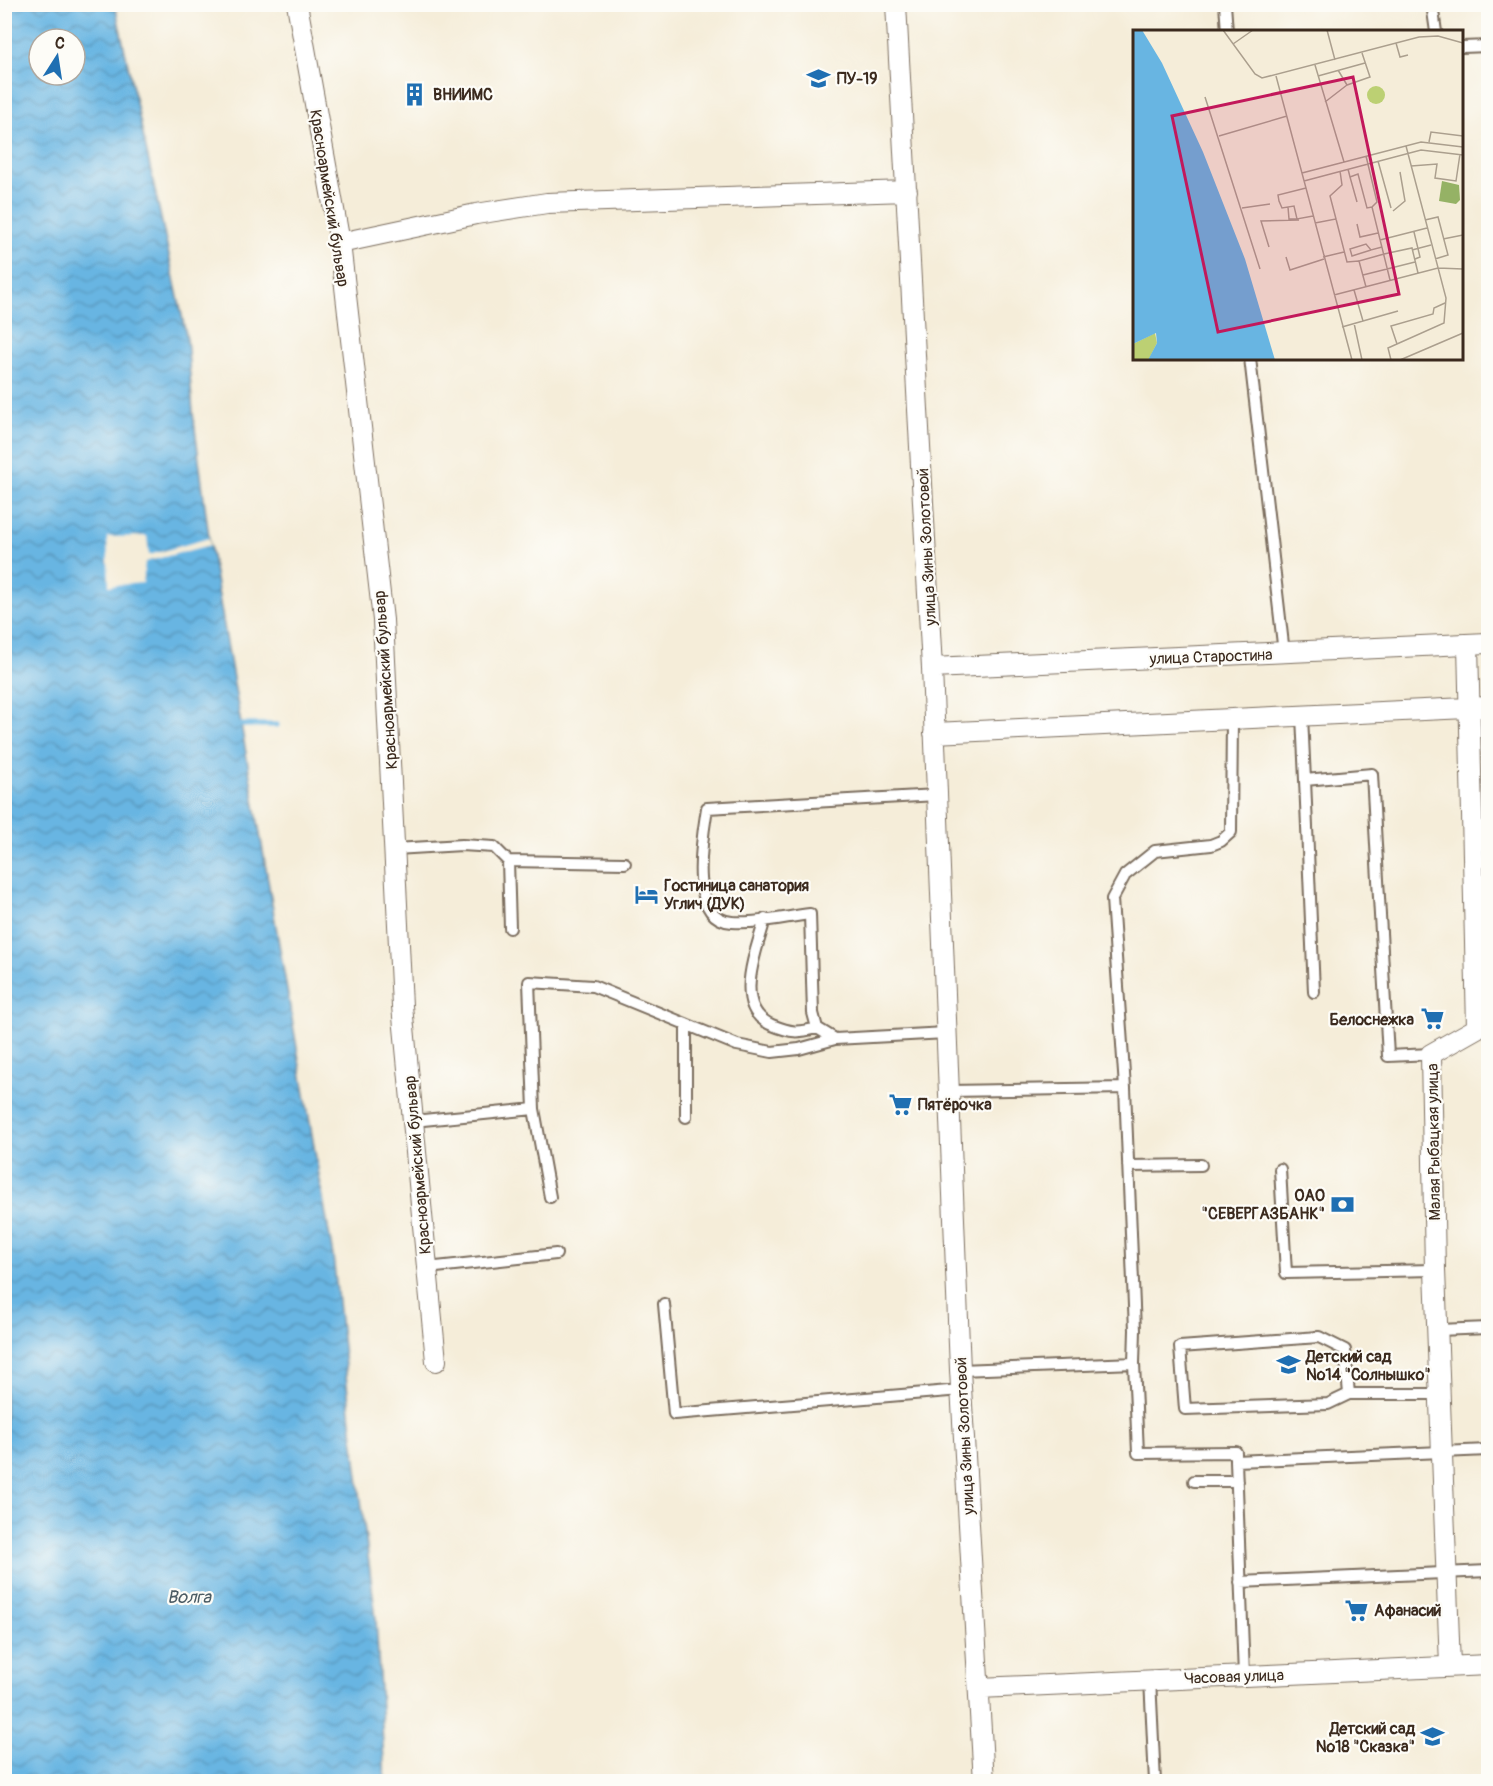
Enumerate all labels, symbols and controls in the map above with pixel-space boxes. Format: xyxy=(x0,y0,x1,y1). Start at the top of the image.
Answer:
north arrow xyxy=(27,27,87,87)
inset map xyxy=(1133,30,1463,360)
text: С xyxy=(53,32,67,54)
school or university icon: ПУ-19 xyxy=(806,65,832,91)
place label: ПУ-19 xyxy=(837,69,878,89)
building icon: ВНИИМС xyxy=(402,81,428,107)
place label: ВНИИМС xyxy=(433,85,493,105)
street label: Красноармейский бульвар xyxy=(305,108,353,288)
street label: улица Зины Золотовой xyxy=(913,468,941,627)
street label: Красноармейский бульвар xyxy=(370,590,402,770)
street label: улица Старостина xyxy=(1148,645,1273,669)
place label: Гостиница санатория Углич (ДУК) xyxy=(664,876,810,914)
hotel icon: Гостиница санатория Углич (ДУК) xyxy=(633,881,659,907)
supermarket icon: Белоснежка xyxy=(1419,1006,1445,1032)
place label: Белоснежка xyxy=(1330,1010,1415,1030)
street label: Малая Рыбацкая улица xyxy=(1423,1063,1445,1221)
street label: Красноармейский бульвар xyxy=(400,1075,436,1255)
supermarket icon: Пятёрочка xyxy=(887,1091,913,1117)
place label: Пятёрочка xyxy=(918,1095,992,1115)
place label: ОАО "СЕВЕРГАЗБАНК" xyxy=(1202,1186,1325,1224)
bank icon: ОАО "СЕВЕРГАЗБАНК" xyxy=(1330,1191,1356,1217)
place label: Детский сад №14 "Солнышко" xyxy=(1305,1347,1431,1385)
school or university icon: Детский сад №14 "Солнышко" xyxy=(1275,1352,1301,1378)
street label: улица Зины Золотовой xyxy=(951,1357,979,1516)
water label: Волга xyxy=(167,1586,213,1609)
supermarket icon: Афанасий xyxy=(1343,1597,1369,1623)
place label: Афанасий xyxy=(1374,1601,1442,1621)
street label: Часовая улица xyxy=(1184,1665,1284,1689)
place label: Детский сад №18 "Сказка" xyxy=(1316,1719,1415,1757)
school or university icon: Детский сад №18 "Сказка" xyxy=(1420,1724,1446,1750)

